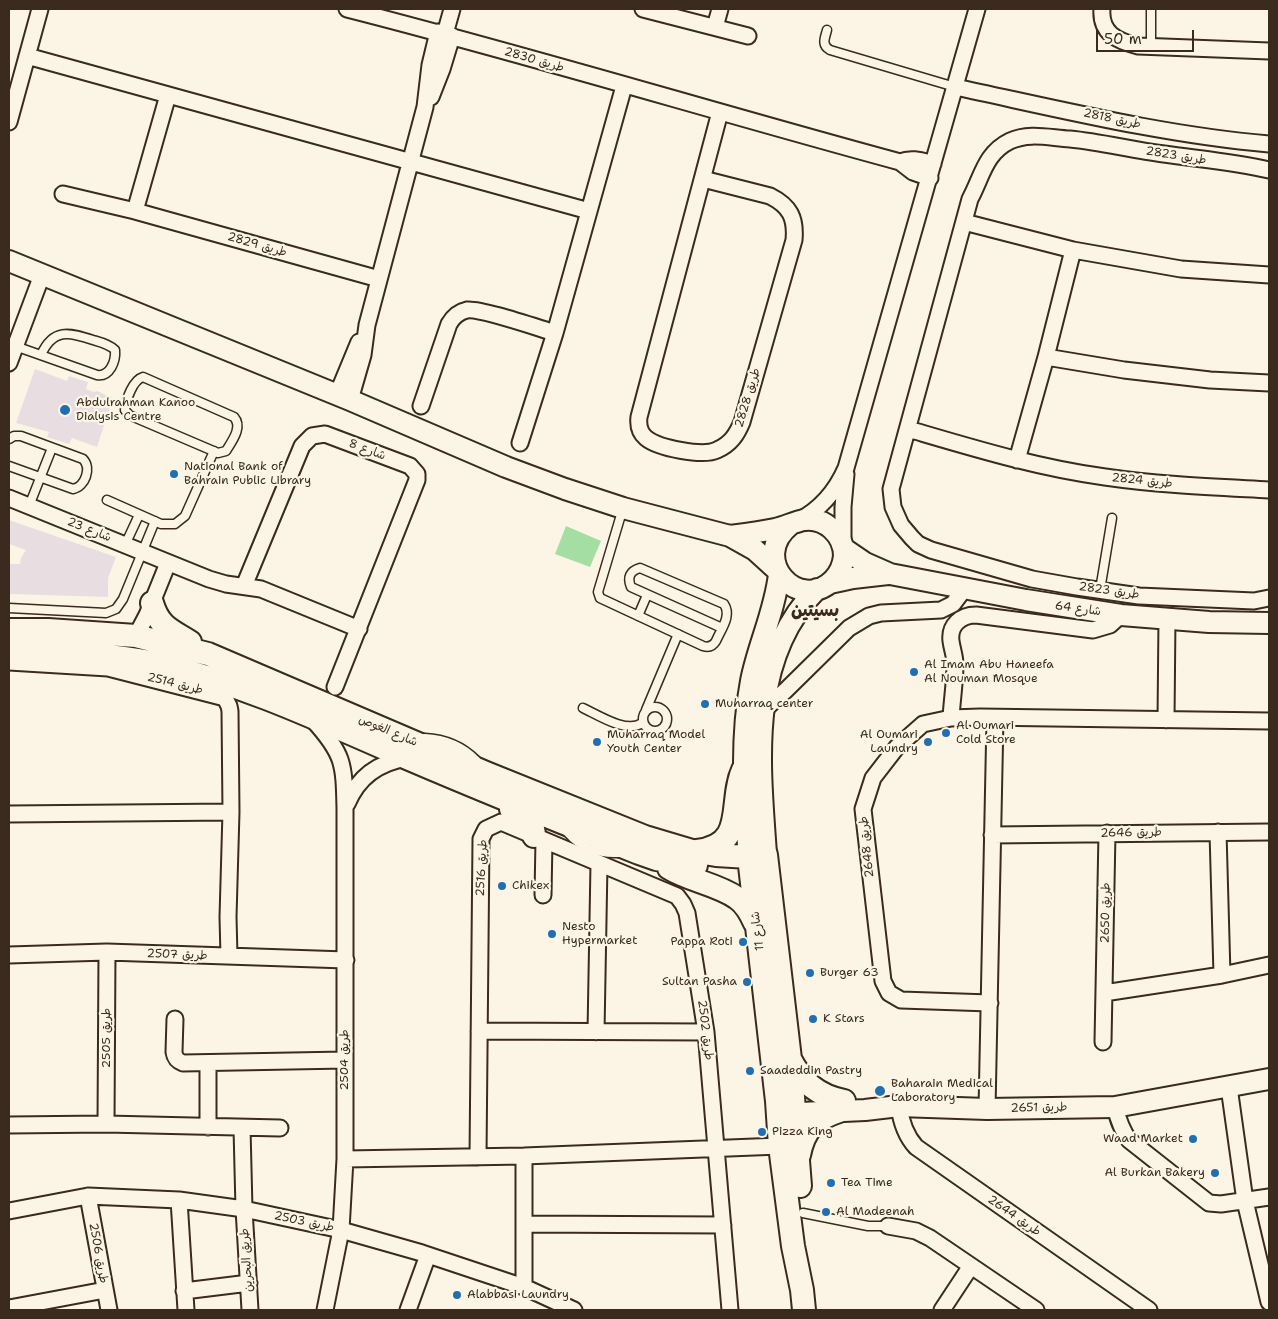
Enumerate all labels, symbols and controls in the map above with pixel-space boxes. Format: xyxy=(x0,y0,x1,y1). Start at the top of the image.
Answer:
scale bar xyxy=(1098,20,1196,52)
text: 50 m xyxy=(1104,29,1142,49)
street label: طريق 2830 xyxy=(502,45,566,75)
street label: طريق 2818 xyxy=(1082,106,1142,132)
street label: طريق 2823 xyxy=(1145,144,1207,168)
street label: طريق 2829 xyxy=(226,230,288,260)
street label: طريق 2828 xyxy=(732,367,764,429)
place label: Abdulrahman Kanoo Dialysis Centre xyxy=(76,396,195,424)
marker: Abdulrahman Kanoo Dialysis Centre xyxy=(58,403,72,417)
street label: شارع 8 xyxy=(346,436,388,464)
place label: National Bank of Bahrain Public Library xyxy=(184,460,311,488)
marker: National Bank of Bahrain Public Library xyxy=(168,468,180,480)
street label: طريق 2824 xyxy=(1111,471,1173,491)
street label: شارع 23 xyxy=(65,515,113,545)
street label: طريق 2823 xyxy=(1078,580,1140,602)
street label: شارع 64 xyxy=(1054,599,1102,619)
district label: بسيتين xyxy=(791,600,839,622)
place label: Al Imam Abu Haneefa Al Nouman Mosque xyxy=(924,658,1054,686)
marker: Al Imam Abu Haneefa Al Nouman Mosque xyxy=(908,666,920,678)
street label: طريق 2514 xyxy=(146,670,204,698)
place label: Muharraq center xyxy=(715,697,814,711)
marker: Muharraq center xyxy=(699,698,711,710)
street label: شارع الغوص xyxy=(356,712,420,750)
place label: Al Oumari Cold Store xyxy=(956,719,1016,747)
marker: Al Oumari Cold Store xyxy=(940,727,952,739)
place label: Muharraq Model Youth Center xyxy=(607,728,705,756)
place label: Al Oumari Laundry xyxy=(860,728,918,756)
marker: Muharraq Model Youth Center xyxy=(591,736,603,748)
marker: Al Oumari Laundry xyxy=(922,736,934,748)
street label: طريق 2648 xyxy=(857,816,877,878)
street label: طريق 2646 xyxy=(1100,825,1162,841)
street label: طريق 2516 xyxy=(473,839,491,897)
place label: Chikex xyxy=(512,879,549,893)
marker: Chikex xyxy=(496,880,508,892)
street label: طريق 2650 xyxy=(1098,883,1114,943)
street label: شارع 11 xyxy=(748,910,768,952)
place label: Nesto Hypermarket xyxy=(562,920,637,948)
marker: Nesto Hypermarket xyxy=(546,928,558,940)
place label: Pappa Roti xyxy=(671,935,733,949)
marker: Pappa Roti xyxy=(737,936,749,948)
street label: طريق 2507 xyxy=(146,947,208,963)
place label: Burger 63 xyxy=(820,966,879,980)
marker: Burger 63 xyxy=(804,967,816,979)
place label: Sultan Pasha xyxy=(662,975,737,989)
marker: Sultan Pasha xyxy=(741,976,753,988)
street label: طريق 2502 xyxy=(694,999,716,1061)
street label: طريق 2505 xyxy=(100,1008,114,1068)
place label: K Stars xyxy=(823,1012,865,1026)
marker: K Stars xyxy=(807,1013,819,1025)
street label: طريق 2504 xyxy=(338,1029,352,1091)
place label: Saadeddin Pastry xyxy=(760,1064,862,1078)
marker: Saadeddin Pastry xyxy=(744,1065,756,1077)
place label: Baharain Medical Laboratory xyxy=(891,1077,993,1105)
marker: Baharain Medical Laboratory xyxy=(873,1084,887,1098)
street label: طريق 2651 xyxy=(1010,1100,1068,1116)
place label: Pizza King xyxy=(772,1125,833,1139)
marker: Pizza King xyxy=(756,1126,768,1138)
place label: Waad Market xyxy=(1103,1132,1183,1146)
marker: Waad Market xyxy=(1187,1133,1199,1145)
place label: Al Burkan Bakery xyxy=(1104,1166,1205,1180)
marker: Al Burkan Bakery xyxy=(1209,1167,1221,1179)
place label: Tea Time xyxy=(841,1176,893,1190)
marker: Tea Time xyxy=(825,1177,837,1189)
street label: طريق 2644 xyxy=(985,1192,1043,1240)
place label: Al Madeenah xyxy=(836,1205,914,1219)
marker: Al Madeenah xyxy=(820,1206,832,1218)
street label: طريق 2503 xyxy=(273,1209,335,1235)
street label: طريق 2506 xyxy=(86,1222,110,1284)
street label: طريق البحرين xyxy=(238,1228,256,1292)
place label: Alabbasi Laundry xyxy=(467,1288,569,1302)
marker: Alabbasi Laundry xyxy=(451,1289,463,1301)

